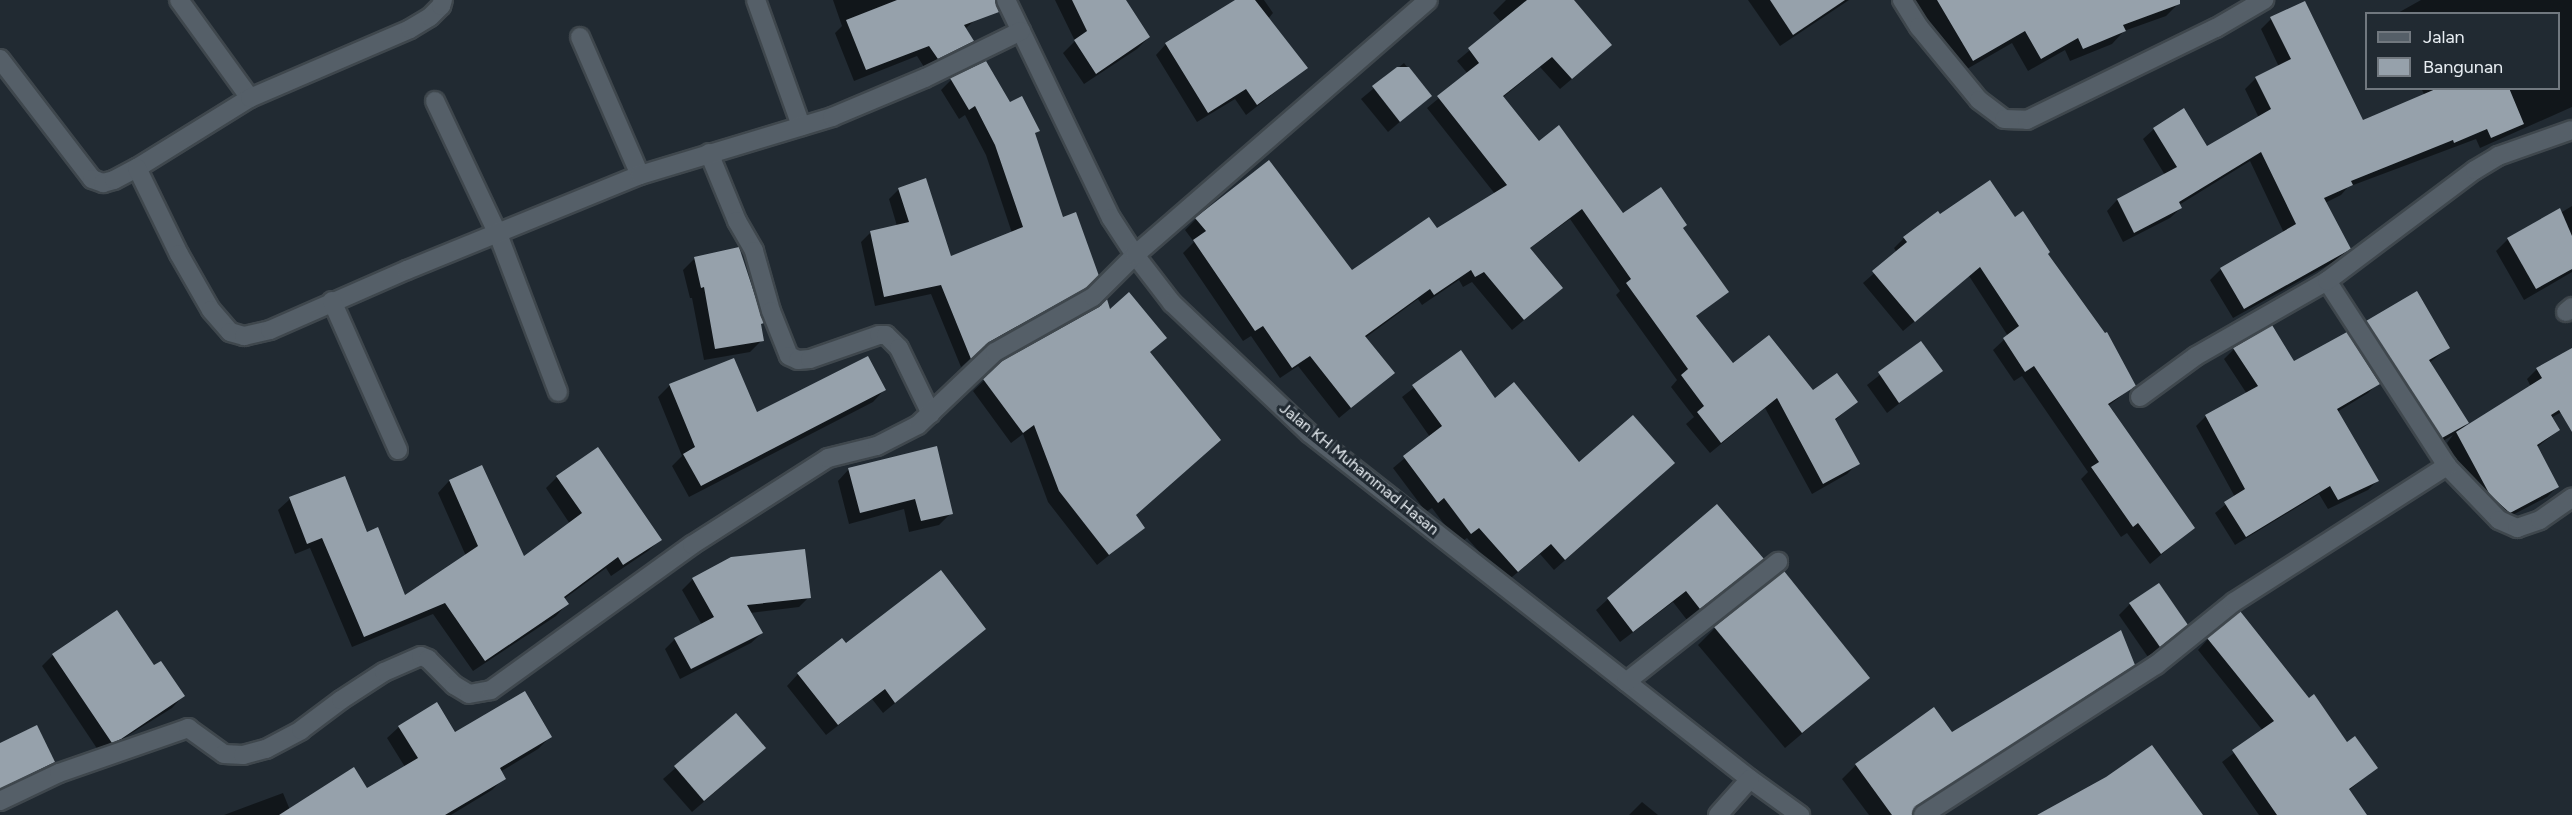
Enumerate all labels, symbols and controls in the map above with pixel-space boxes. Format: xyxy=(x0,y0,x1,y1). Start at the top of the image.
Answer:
legend xyxy=(2365,12,2560,90)
text: Jalan xyxy=(2423,26,2465,48)
text: Bangunan xyxy=(2423,56,2503,78)
street label: Jalan KH Muhammad Hasan xyxy=(1275,399,1443,539)

